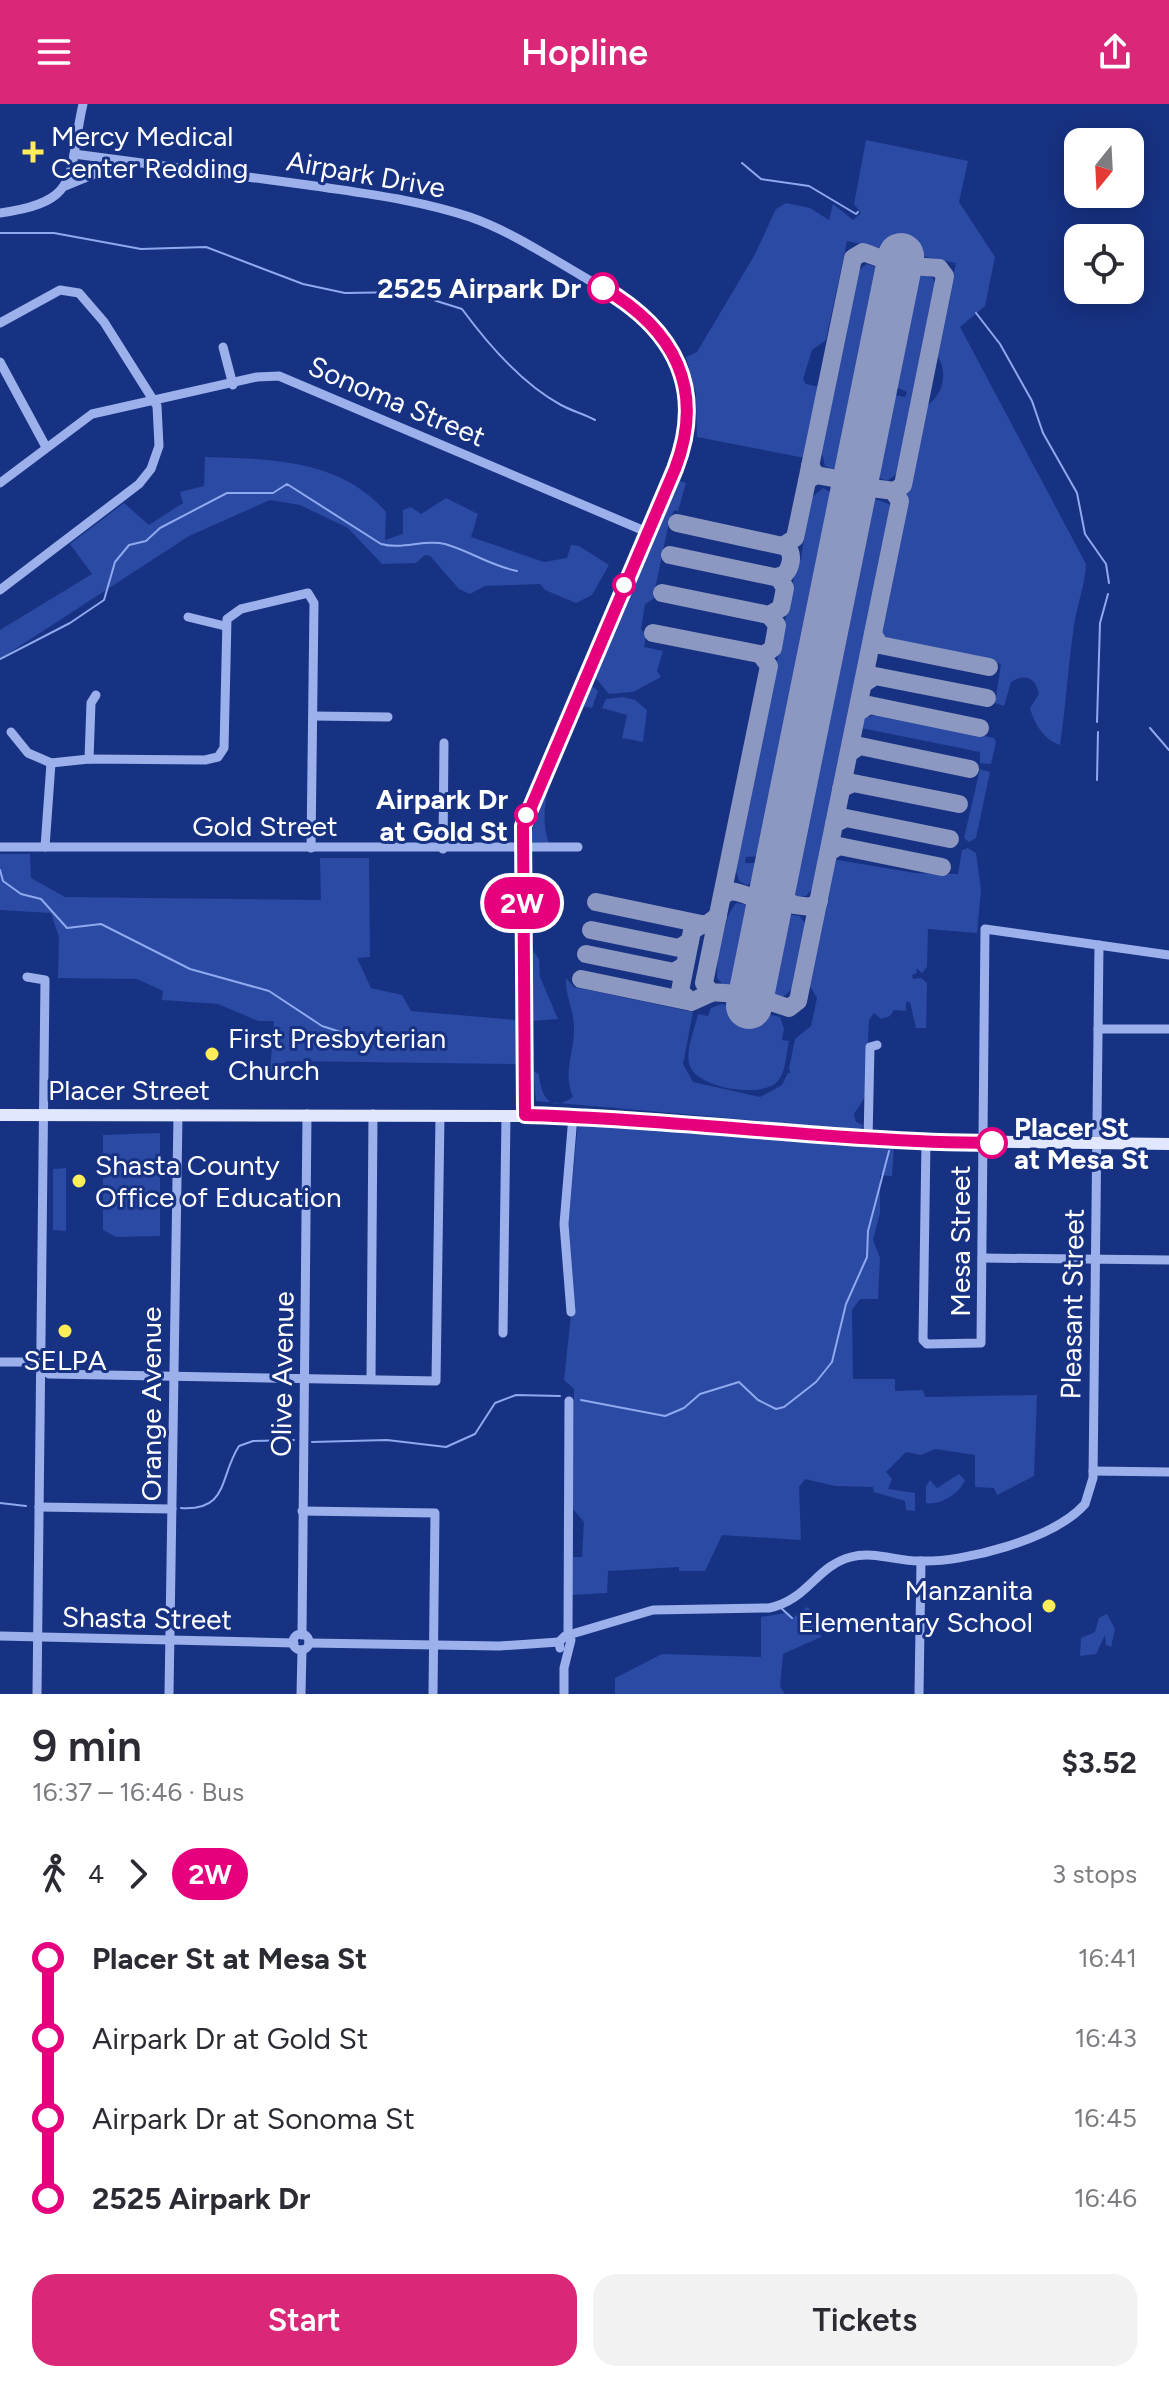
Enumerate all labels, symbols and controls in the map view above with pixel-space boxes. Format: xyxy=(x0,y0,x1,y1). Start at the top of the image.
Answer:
icon: menu xyxy=(32,30,76,74)
icon: share xyxy=(1093,30,1137,74)
text: Hopline xyxy=(521,31,648,74)
place label: Mercy Medical Center Redding xyxy=(51,119,248,185)
north arrow xyxy=(1064,128,1144,208)
map controls xyxy=(1064,128,1144,304)
marker: Mercy Medical Center Redding xyxy=(22,141,44,163)
street label: Airpark Drive xyxy=(284,143,448,205)
button: locate xyxy=(1064,224,1144,304)
place label: 2525 Airpark Dr xyxy=(377,271,581,305)
marker: 2525 Airpark Dr xyxy=(588,273,618,303)
street label: Sonoma Street xyxy=(303,348,491,454)
unlabelled marker xyxy=(613,574,635,596)
place label: Airpark Dr at Gold St xyxy=(376,782,508,848)
marker: Airpark Dr at Gold St xyxy=(515,804,537,826)
street label: Gold Street xyxy=(192,809,338,843)
line badge: 2W xyxy=(486,877,558,929)
text: 2W xyxy=(500,886,544,920)
place label: First Presbyterian Church xyxy=(228,1021,446,1087)
marker: First Presbyterian Church xyxy=(203,1045,221,1063)
street label: Placer Street xyxy=(48,1073,210,1107)
place label: Placer St at Mesa St xyxy=(1014,1110,1149,1176)
marker: Placer St at Mesa St xyxy=(977,1128,1007,1158)
place label: Shasta County Office of Education xyxy=(95,1148,342,1214)
street label: Mesa Street xyxy=(943,1165,977,1317)
marker: Shasta County Office of Education xyxy=(70,1172,88,1190)
street label: Pleasant Street xyxy=(1053,1208,1091,1400)
street label: Olive Avenue xyxy=(264,1291,300,1457)
street label: Orange Avenue xyxy=(134,1307,168,1501)
marker: SELPA xyxy=(56,1322,74,1340)
place label: SELPA xyxy=(23,1343,107,1377)
place label: Manzanita Elementary School xyxy=(798,1573,1033,1639)
marker: Manzanita Elementary School xyxy=(1040,1597,1058,1615)
street label: Shasta Street xyxy=(62,1600,232,1636)
text: 9 min xyxy=(32,1719,142,1772)
text: $3.52 xyxy=(1061,1744,1137,1781)
text: 16:37 – 16:46 · Bus xyxy=(32,1776,244,1808)
icon: walk xyxy=(32,1852,76,1896)
icon: forward xyxy=(116,1852,160,1896)
text: 2W xyxy=(188,1857,232,1891)
text: 4 xyxy=(88,1858,104,1890)
text: 3 stops xyxy=(1052,1858,1137,1890)
text: Placer St at Mesa St xyxy=(92,1940,367,1977)
text: 16:41 xyxy=(1078,1942,1137,1974)
text: Airpark Dr at Gold St xyxy=(92,2020,368,2057)
text: 16:43 xyxy=(1075,2022,1137,2054)
text: Airpark Dr at Sonoma St xyxy=(92,2100,415,2137)
text: 16:45 xyxy=(1074,2102,1137,2134)
text: 2525 Airpark Dr xyxy=(92,2180,310,2217)
text: 16:46 xyxy=(1074,2182,1137,2214)
button: Start xyxy=(32,2274,577,2366)
button: Tickets xyxy=(593,2274,1137,2366)

